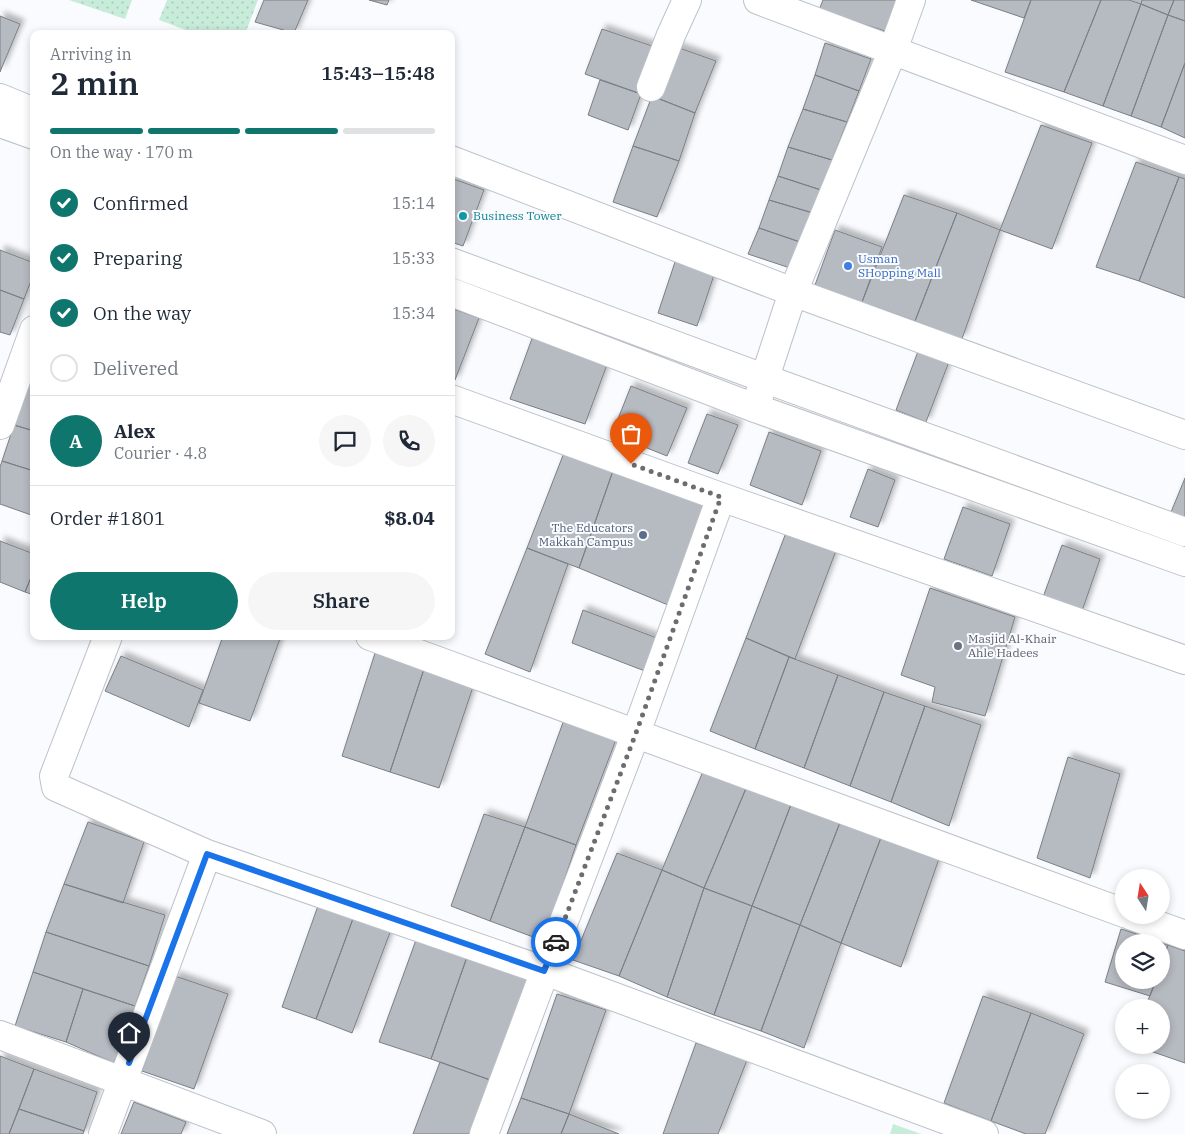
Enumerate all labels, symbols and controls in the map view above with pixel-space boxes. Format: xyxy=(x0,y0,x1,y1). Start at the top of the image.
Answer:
text: Arriving in xyxy=(50,44,132,64)
text: 15:43–15:48 xyxy=(321,61,435,85)
text: 2 min xyxy=(50,62,139,104)
text: On the way · 170 m xyxy=(50,142,193,162)
icon: check xyxy=(50,189,78,217)
text: Confirmed xyxy=(93,191,188,215)
text: 15:14 xyxy=(392,193,435,213)
place label: Business Tower xyxy=(473,208,562,223)
marker: Business Tower xyxy=(457,210,469,222)
icon: check xyxy=(50,244,78,272)
text: Preparing xyxy=(93,246,182,270)
text: 15:33 xyxy=(392,248,435,268)
place label: Usman SHopping Mall xyxy=(858,251,941,280)
marker: Usman SHopping Mall xyxy=(842,260,854,272)
icon: check xyxy=(50,299,78,327)
text: On the way xyxy=(93,301,191,325)
text: 15:34 xyxy=(392,303,435,323)
text: Delivered xyxy=(93,356,179,380)
pin xyxy=(610,413,652,464)
button: chat xyxy=(319,415,371,467)
button: phone xyxy=(383,415,435,467)
text: Alex xyxy=(114,419,155,443)
icon: bag xyxy=(617,420,645,448)
text: A xyxy=(69,429,83,453)
text: Courier · 4.8 xyxy=(114,443,207,463)
text: Order #1801 xyxy=(50,506,165,530)
text: $8.04 xyxy=(384,506,435,530)
place label: The Educators Makkah Campus xyxy=(539,520,633,549)
marker: The Educators Makkah Campus xyxy=(637,529,649,541)
button: Help xyxy=(50,572,238,630)
button: Share xyxy=(248,572,435,630)
place label: Masjid Al-Khair Ahle Hadees xyxy=(968,631,1057,660)
marker: Masjid Al-Khair Ahle Hadees xyxy=(952,640,964,652)
north arrow xyxy=(1115,869,1170,924)
map controls xyxy=(1115,869,1170,1119)
courier xyxy=(531,917,581,967)
icon: car xyxy=(542,928,570,956)
button: layers xyxy=(1115,934,1170,989)
button: + xyxy=(1115,999,1170,1054)
pin xyxy=(108,1012,150,1063)
icon: home xyxy=(115,1019,143,1047)
button: − xyxy=(1115,1064,1170,1119)

